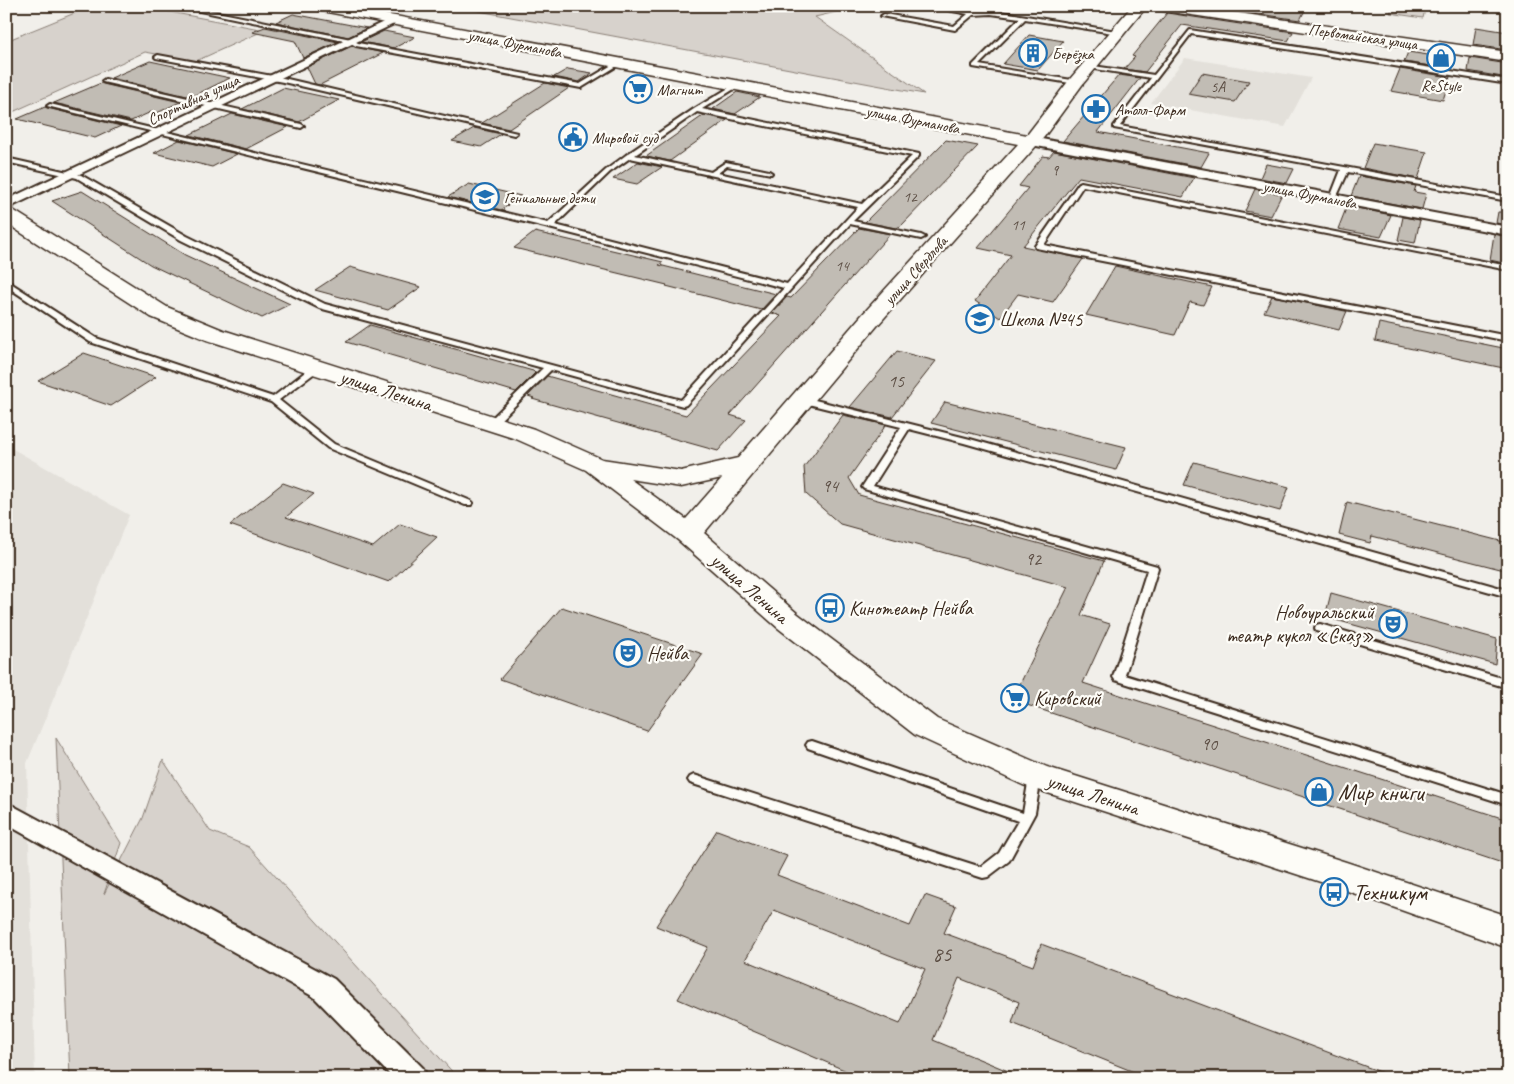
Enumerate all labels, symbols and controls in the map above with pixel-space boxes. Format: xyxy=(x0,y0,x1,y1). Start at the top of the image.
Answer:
street label: Первомайская улица xyxy=(1307,19,1420,55)
street label: улица Фурманова xyxy=(465,25,564,63)
building icon: Берёзка xyxy=(1018,38,1048,68)
shop icon: ReStyle xyxy=(1426,43,1456,73)
place label: Берёзка xyxy=(1052,44,1095,64)
street label: Спортивная улица xyxy=(144,69,243,130)
supermarket icon: Магнит xyxy=(623,74,653,104)
place label: ReStyle xyxy=(1421,76,1463,96)
house number: 5А xyxy=(1211,78,1227,97)
place label: Магнит xyxy=(657,80,704,100)
pharmacy icon: Атолл-Фарм xyxy=(1081,94,1111,124)
place label: Атолл-Фарм xyxy=(1115,100,1186,120)
street label: улица Фурманова xyxy=(863,101,962,139)
public building icon: Мировой суд xyxy=(558,122,588,152)
place label: Мировой суд xyxy=(592,128,660,148)
house number: 9 xyxy=(1052,161,1060,180)
street label: улица Фурманова xyxy=(1260,176,1359,214)
school or university icon: Гениальные дети xyxy=(470,182,500,212)
place label: Гениальные дети xyxy=(504,188,596,208)
house number: 12 xyxy=(903,188,918,207)
house number: 11 xyxy=(1011,216,1026,235)
street label: улица Свердлова xyxy=(879,231,953,310)
house number: 14 xyxy=(835,257,850,276)
school or university icon: Школа №45 xyxy=(965,304,995,334)
place label: Школа №45 xyxy=(999,307,1083,332)
street label: улица Ленина xyxy=(336,364,437,418)
house number: 15 xyxy=(888,370,905,392)
house number: 94 xyxy=(822,475,840,497)
street label: улица Ленина xyxy=(705,547,795,630)
house number: 92 xyxy=(1025,548,1043,570)
bus stop icon: Кинотеатр Нейва xyxy=(815,593,845,623)
place label: Кинотеатр Нейва xyxy=(849,596,974,621)
place label: Новоуральский театр кукол «Сказ» xyxy=(1226,600,1376,648)
theatre icon: Новоуральский театр кукол «Сказ» xyxy=(1378,609,1408,639)
theatre icon: Нейва xyxy=(613,638,643,668)
place label: Нейва xyxy=(647,641,689,666)
supermarket icon: Кировский xyxy=(1000,683,1030,713)
place label: Кировский xyxy=(1034,686,1102,711)
house number: 90 xyxy=(1201,733,1219,755)
street label: улица Ленина xyxy=(1043,768,1144,822)
shop icon: Мир книги xyxy=(1304,777,1334,807)
place label: Мир книги xyxy=(1338,777,1426,807)
bus stop icon: Техникум xyxy=(1319,877,1349,907)
place label: Техникум xyxy=(1353,877,1429,907)
house number: 85 xyxy=(933,941,953,967)

